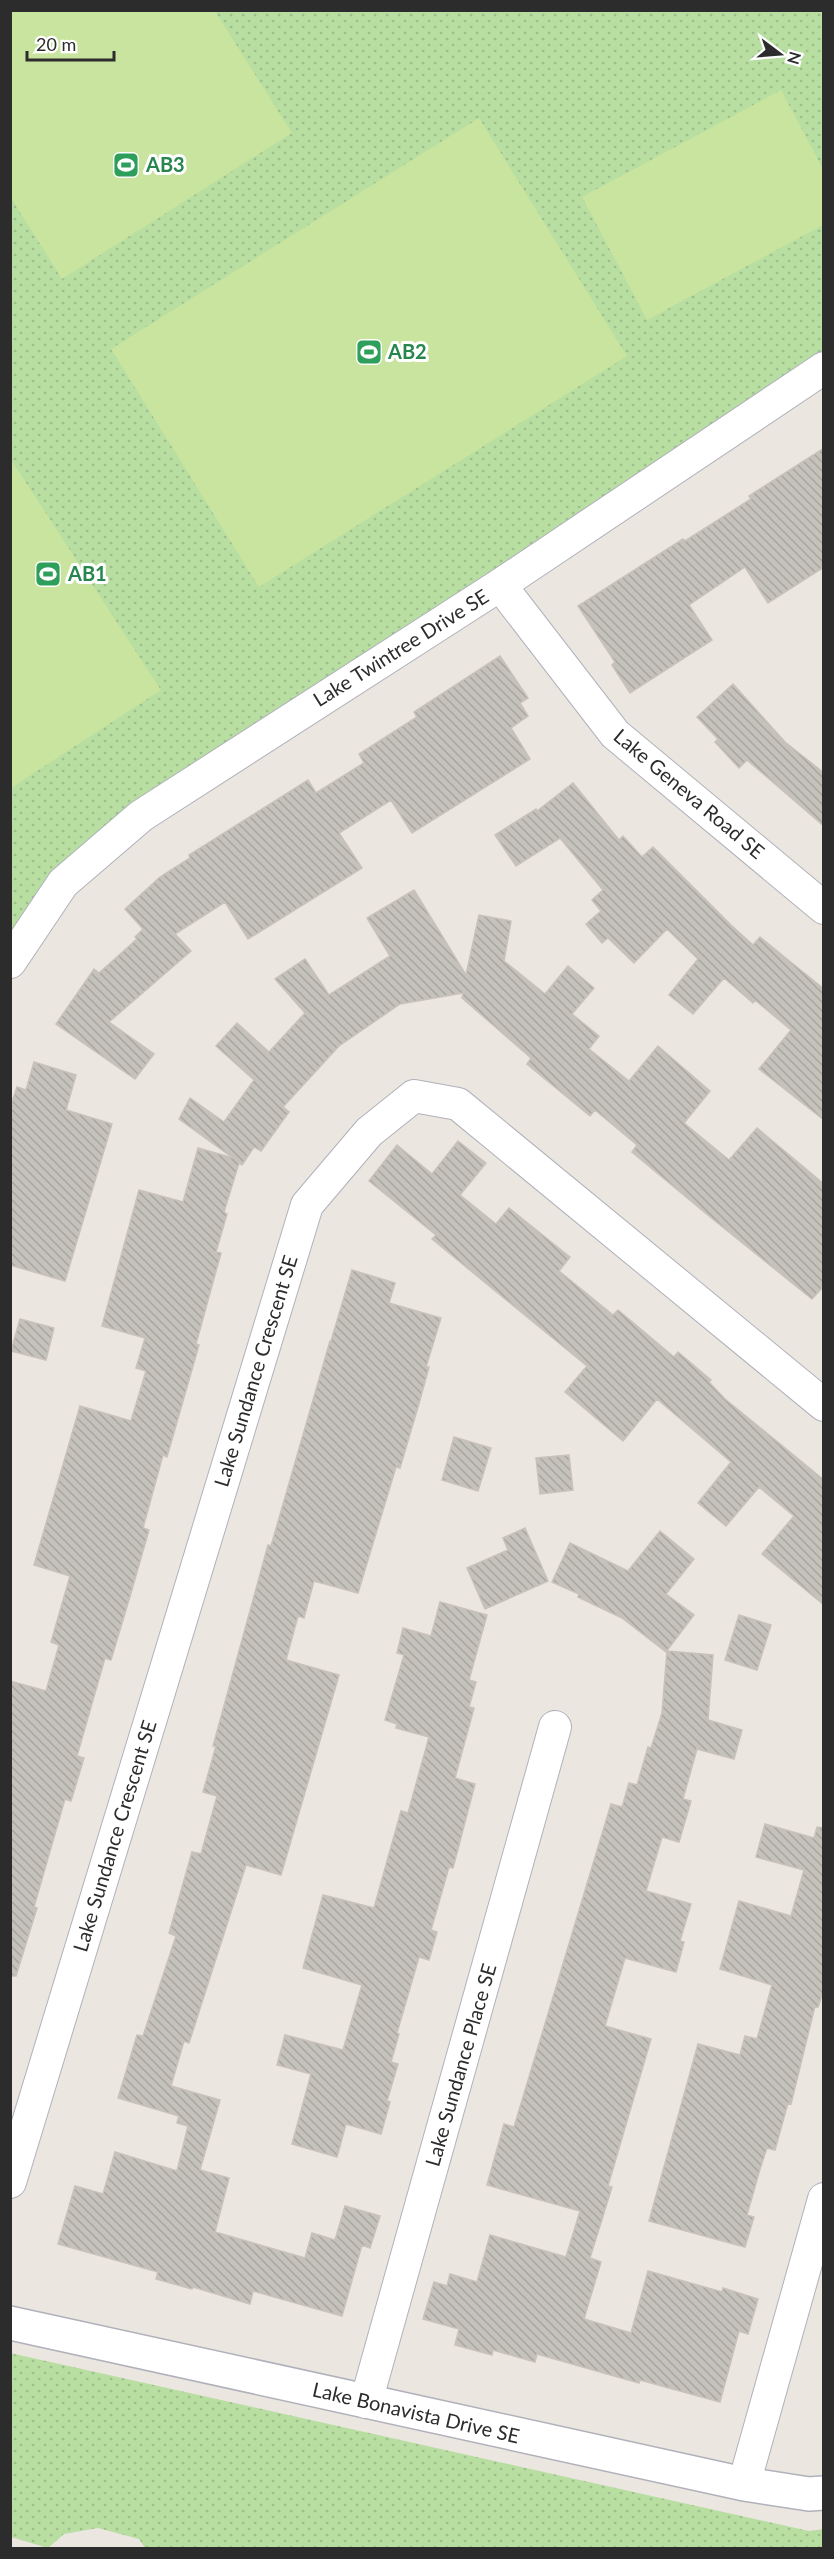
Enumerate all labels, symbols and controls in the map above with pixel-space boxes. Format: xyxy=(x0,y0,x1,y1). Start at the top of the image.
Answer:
scale bar xyxy=(27,24,114,62)
north arrow xyxy=(750,24,810,84)
text: 20 m xyxy=(36,33,76,55)
text: N xyxy=(784,50,806,67)
sports icon: AB3 xyxy=(111,150,141,180)
place label: AB3 xyxy=(145,152,185,176)
sports icon: AB2 xyxy=(354,337,384,367)
place label: AB2 xyxy=(387,339,427,363)
sports icon: AB1 xyxy=(33,559,63,589)
place label: AB1 xyxy=(67,561,107,585)
street label: Lake Twintree Drive SE xyxy=(308,583,492,711)
street label: Lake Geneva Road SE xyxy=(610,723,770,863)
street label: Lake Sundance Crescent SE xyxy=(208,1252,302,1489)
street label: Lake Sundance Crescent SE xyxy=(67,1717,161,1954)
street label: Lake Sundance Place SE xyxy=(420,1961,500,2169)
street label: Lake Bonavista Drive SE xyxy=(310,2377,522,2448)

